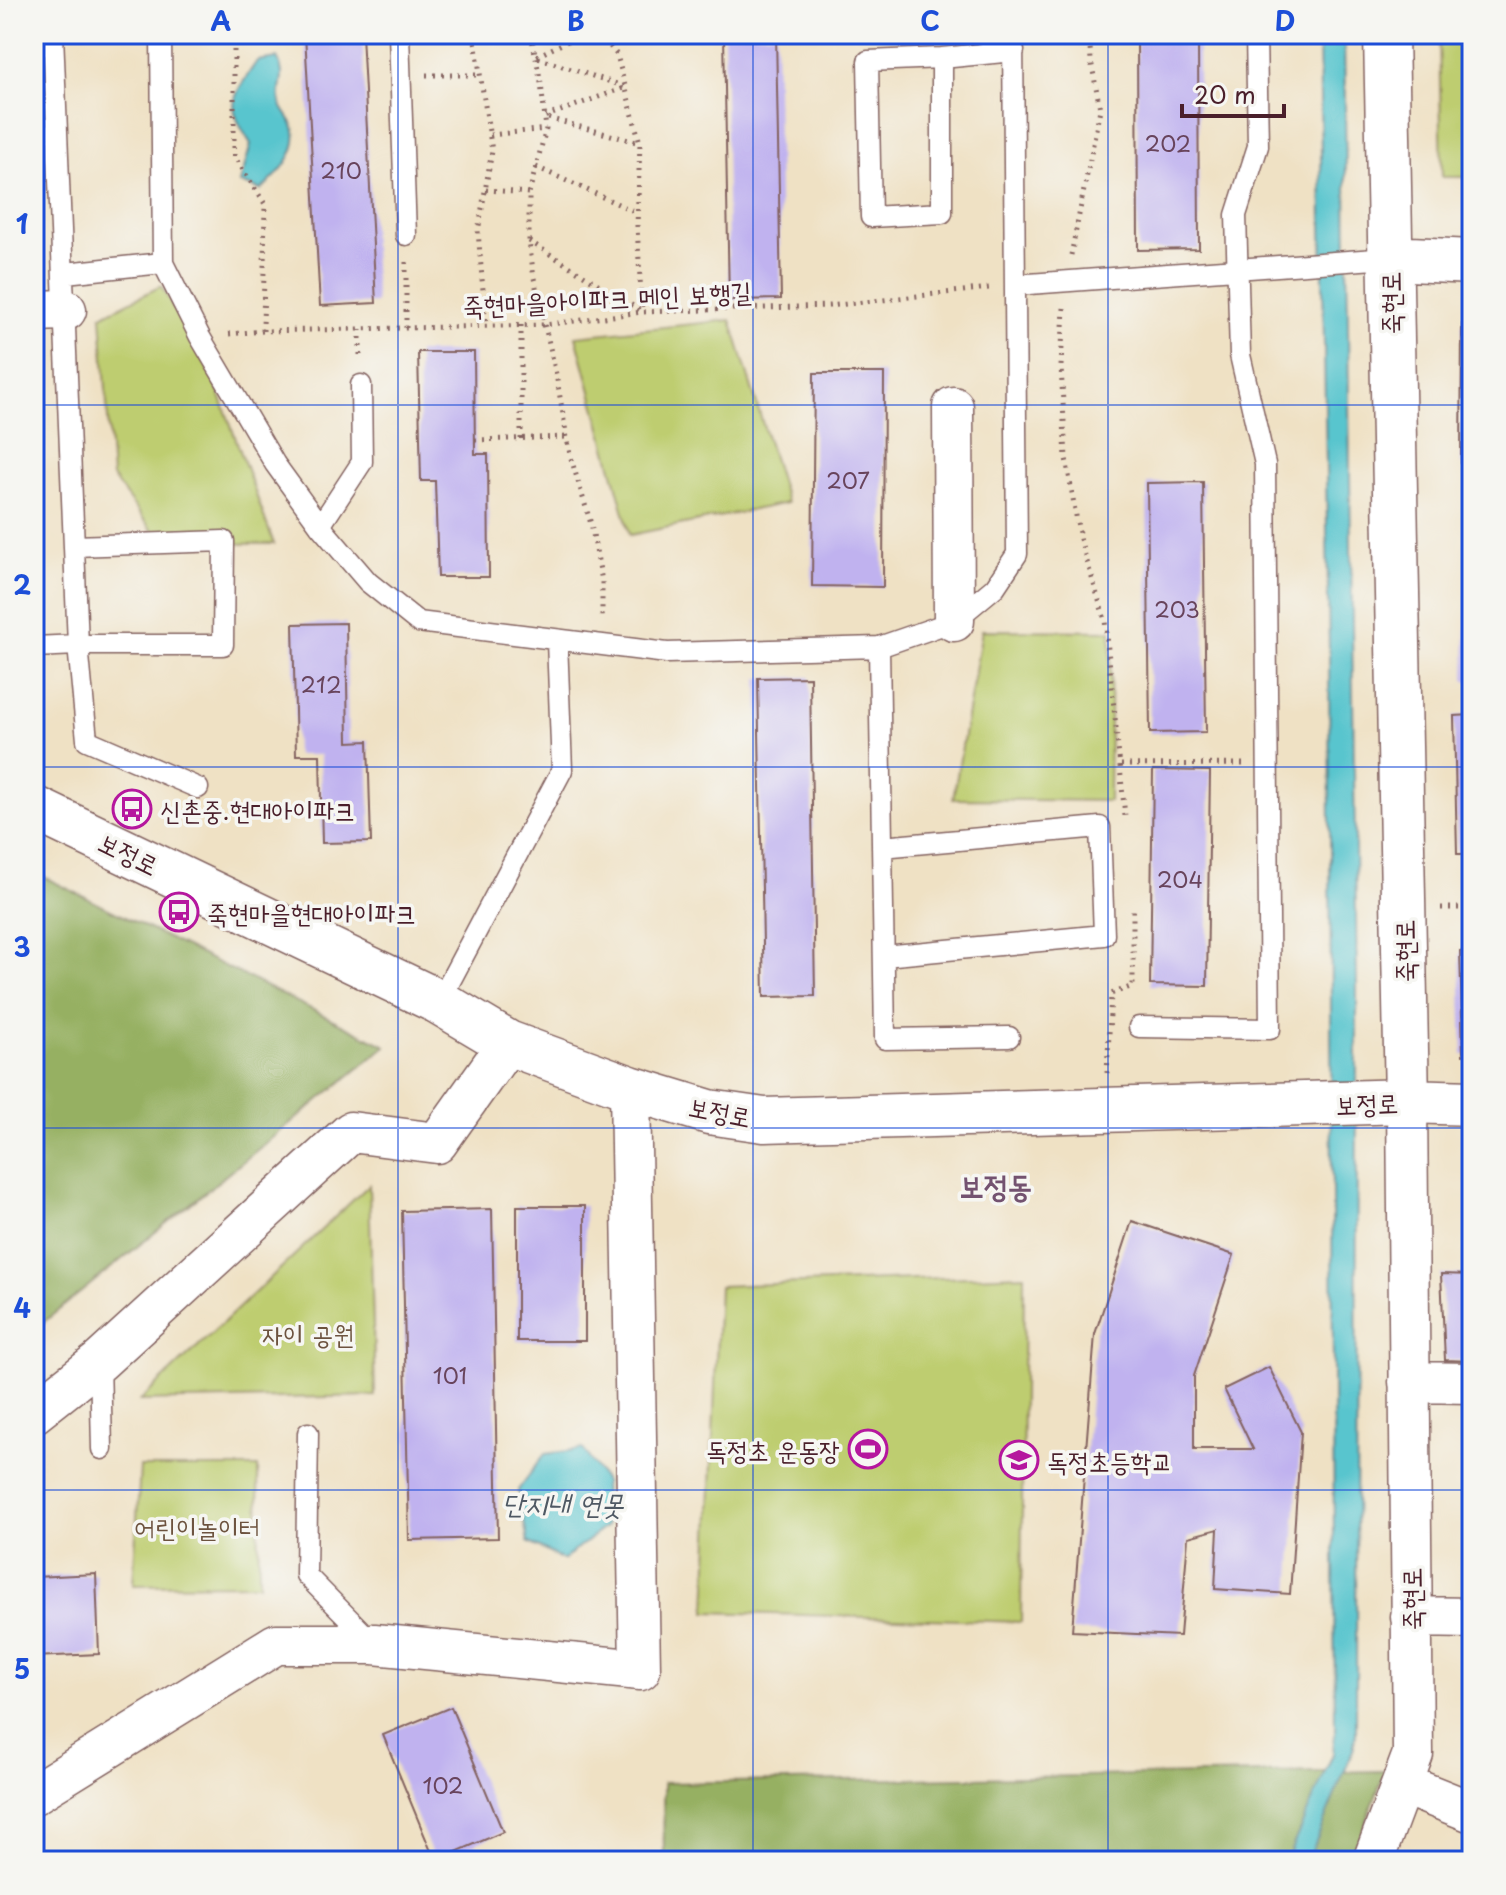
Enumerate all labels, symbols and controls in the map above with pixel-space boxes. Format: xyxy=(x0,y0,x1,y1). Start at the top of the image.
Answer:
text: A xyxy=(211,1,231,40)
text: B xyxy=(567,1,585,40)
text: C xyxy=(920,1,940,40)
text: D xyxy=(1275,1,1295,40)
scale bar xyxy=(1182,68,1284,118)
text: 20 m xyxy=(1194,76,1256,112)
house number: 202 xyxy=(1145,126,1191,159)
house number: 210 xyxy=(320,153,362,186)
text: 1 xyxy=(16,204,28,243)
street label: 죽현마을아이파크 메인 보행길 xyxy=(462,271,752,325)
street label: 죽현로 xyxy=(1370,271,1410,335)
house number: 207 xyxy=(826,463,870,496)
text: 2 xyxy=(13,565,31,604)
house number: 203 xyxy=(1154,592,1200,625)
house number: 212 xyxy=(300,667,342,700)
bus stop icon: 신촌중.현대아이파크 xyxy=(111,788,153,830)
place label: 신촌중.현대아이파크 xyxy=(160,790,355,829)
street label: 보정로 xyxy=(92,822,166,884)
house number: 204 xyxy=(1157,862,1203,895)
bus stop icon: 죽현마을현대아이파크 xyxy=(158,891,200,933)
place label: 죽현마을현대아이파크 xyxy=(207,893,416,932)
street label: 죽현로 xyxy=(1384,919,1424,983)
text: 3 xyxy=(13,927,31,966)
street label: 보정로 xyxy=(1335,1082,1399,1124)
street label: 보정로 xyxy=(685,1086,755,1136)
district label: 보정동 xyxy=(960,1162,1032,1207)
text: 4 xyxy=(13,1288,31,1327)
park label: 자이 공원 xyxy=(262,1314,354,1353)
house number: 101 xyxy=(433,1358,467,1391)
sports icon: 독정초 운동장 xyxy=(847,1428,889,1470)
place label: 독정초 운동장 xyxy=(706,1430,840,1469)
school or university icon: 독정초등학교 xyxy=(998,1439,1040,1481)
place label: 독정초등학교 xyxy=(1047,1441,1173,1480)
water label: 단지내 연못 xyxy=(502,1481,624,1524)
park label: 어린이놀이터 xyxy=(134,1507,260,1546)
street label: 죽현로 xyxy=(1391,1567,1431,1631)
text: 5 xyxy=(14,1649,30,1688)
house number: 102 xyxy=(423,1768,463,1801)

